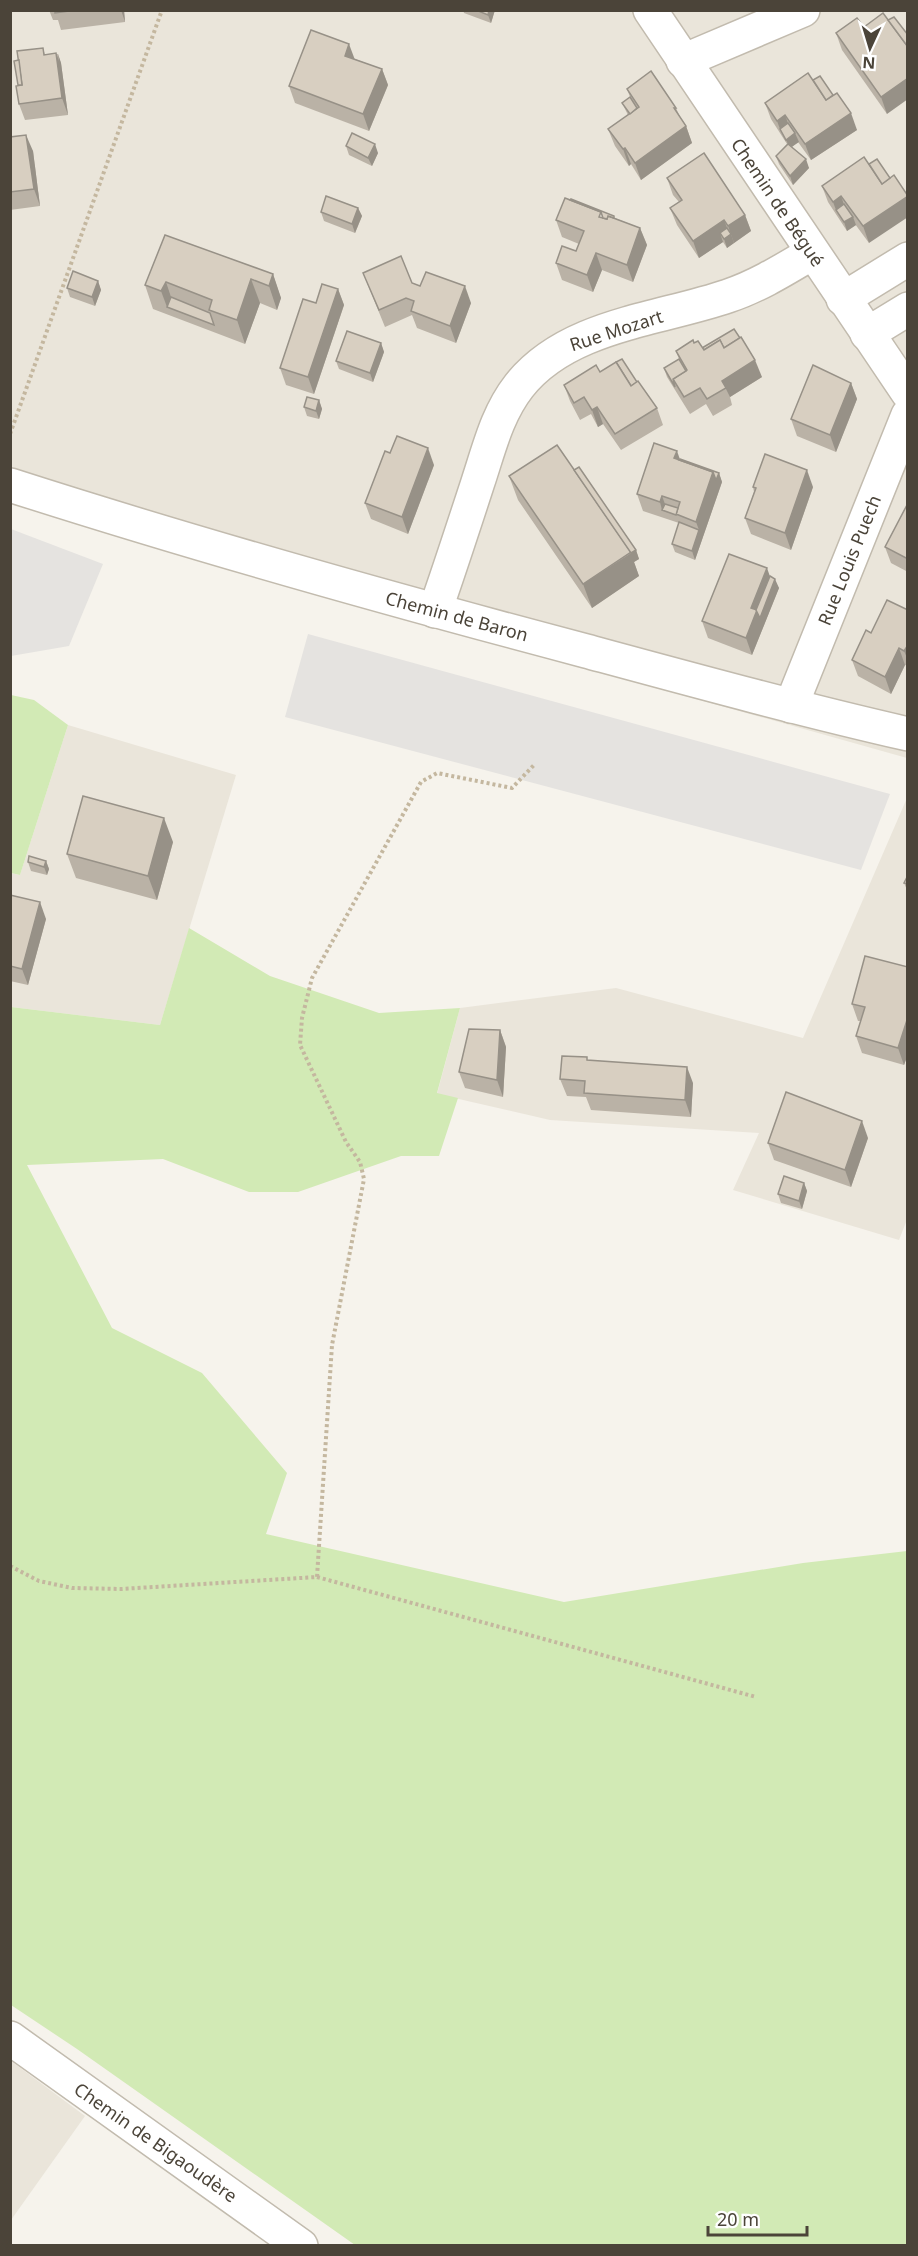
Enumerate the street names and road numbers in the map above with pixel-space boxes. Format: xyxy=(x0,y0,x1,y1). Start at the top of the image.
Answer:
street label: Chemin de Bégué xyxy=(726,133,830,271)
street label: Rue Mozart xyxy=(566,303,666,356)
street label: Rue Louis Puech xyxy=(812,491,886,629)
street label: Chemin de Baron xyxy=(383,585,531,647)
street label: Chemin de Bigaoudère xyxy=(70,2077,242,2207)

